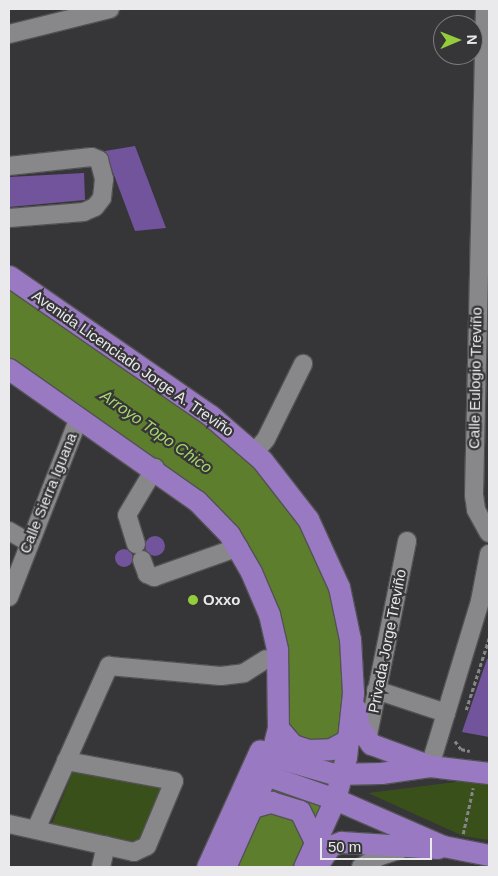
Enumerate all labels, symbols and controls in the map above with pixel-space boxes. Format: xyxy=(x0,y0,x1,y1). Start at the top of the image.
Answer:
north arrow xyxy=(433,15,483,65)
text: N xyxy=(464,35,480,45)
street label: Avenida Licenciado Jorge A. Treviño xyxy=(28,286,238,440)
street label: Calle Eulogio Treviño xyxy=(465,307,485,449)
water label: Arroyo Topo Chico xyxy=(96,386,216,478)
street label: Calle Sierra Iguana xyxy=(16,430,80,556)
street label: Privada Jorge Treviño xyxy=(364,568,410,714)
place label: Oxxo xyxy=(203,591,241,609)
marker: Oxxo xyxy=(187,594,199,606)
scale bar xyxy=(323,828,436,860)
text: 50 m xyxy=(328,838,361,855)

